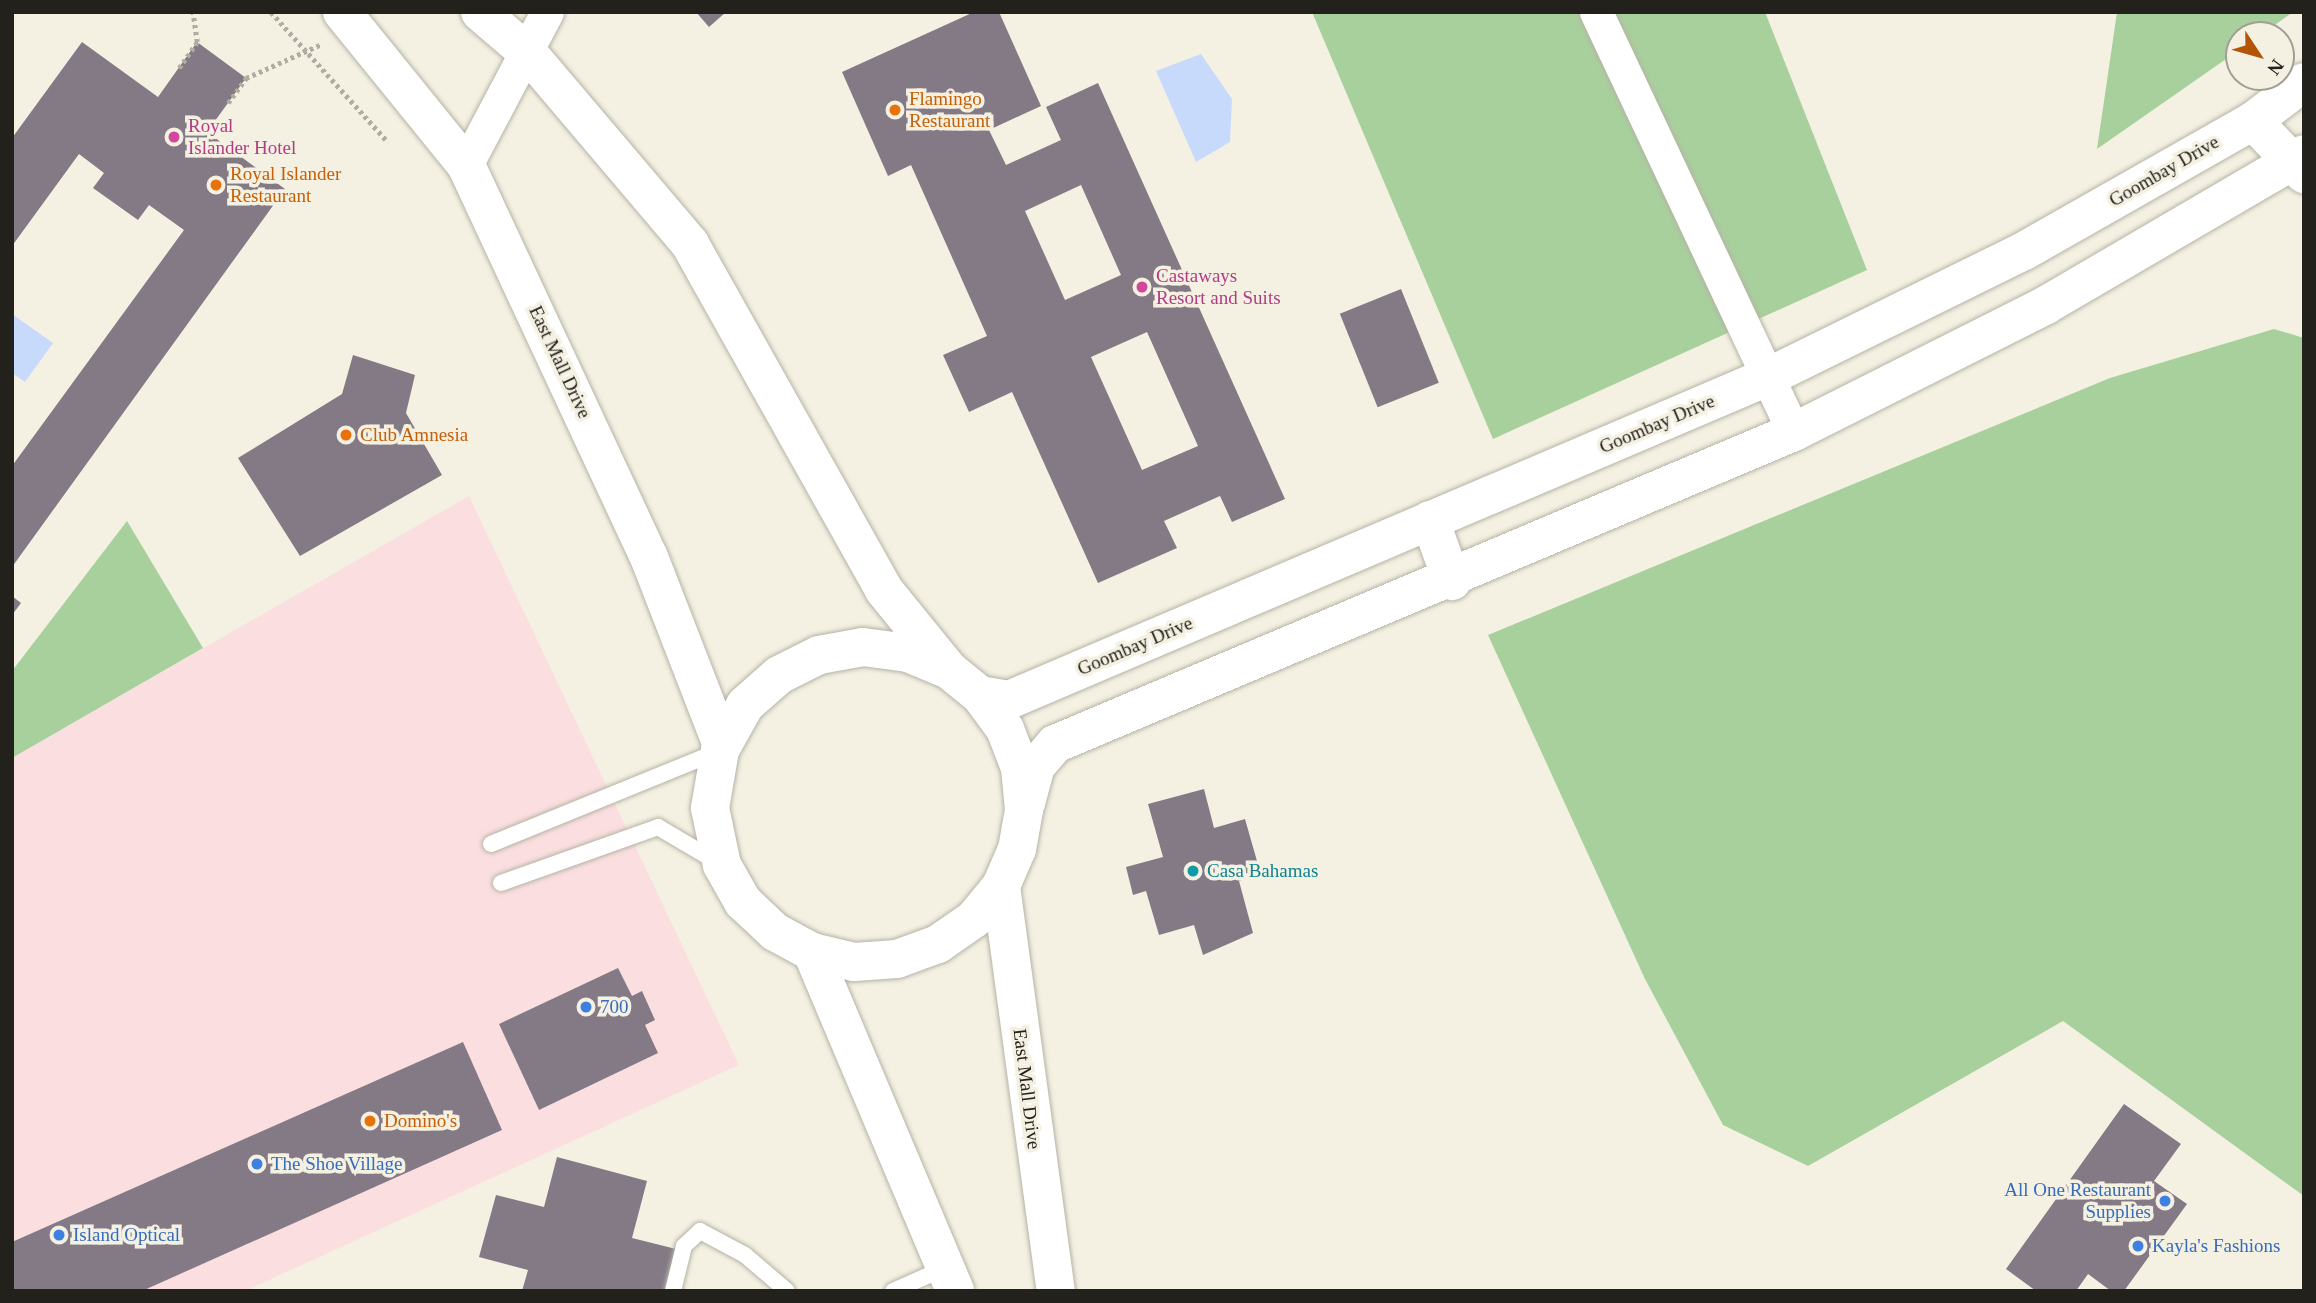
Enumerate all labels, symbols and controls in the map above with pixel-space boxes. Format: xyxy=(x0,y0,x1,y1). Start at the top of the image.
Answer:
north arrow xyxy=(2225,21,2295,91)
text: N xyxy=(2263,56,2288,79)
place label: Flamingo Restaurant xyxy=(909,88,990,132)
marker: Flamingo Restaurant xyxy=(887,102,903,118)
place label: Royal Islander Hotel xyxy=(188,115,296,159)
marker: Royal Islander Hotel xyxy=(166,129,182,145)
street label: Goombay Drive xyxy=(2105,130,2223,212)
place label: Royal Islander Restaurant xyxy=(230,163,341,207)
marker: Royal Islander Restaurant xyxy=(208,177,224,193)
place label: Castaways Resort and Suits xyxy=(1156,265,1281,309)
marker: Castaways Resort and Suits xyxy=(1134,279,1150,295)
street label: East Mall Drive xyxy=(524,302,596,422)
street label: Goombay Drive xyxy=(1596,389,1718,459)
place label: Club Amnesia xyxy=(360,424,469,446)
marker: Club Amnesia xyxy=(338,427,354,443)
street label: Goombay Drive xyxy=(1074,611,1196,681)
place label: Casa Bahamas xyxy=(1207,860,1318,882)
marker: Casa Bahamas xyxy=(1185,863,1201,879)
place label: 700 xyxy=(600,996,628,1018)
marker: 700 xyxy=(578,999,594,1015)
street label: East Mall Drive xyxy=(1008,1027,1046,1151)
place label: Domino's xyxy=(384,1110,457,1132)
marker: Domino's xyxy=(362,1113,378,1129)
place label: The Shoe Village xyxy=(271,1153,403,1175)
marker: The Shoe Village xyxy=(249,1156,265,1172)
place label: All One Restaurant Supplies xyxy=(2004,1179,2151,1223)
marker: All One Restaurant Supplies xyxy=(2157,1193,2173,1209)
place label: Island Optical xyxy=(73,1224,180,1246)
marker: Island Optical xyxy=(51,1227,67,1243)
place label: Kayla's Fashions xyxy=(2152,1235,2281,1257)
marker: Kayla's Fashions xyxy=(2130,1238,2146,1254)

